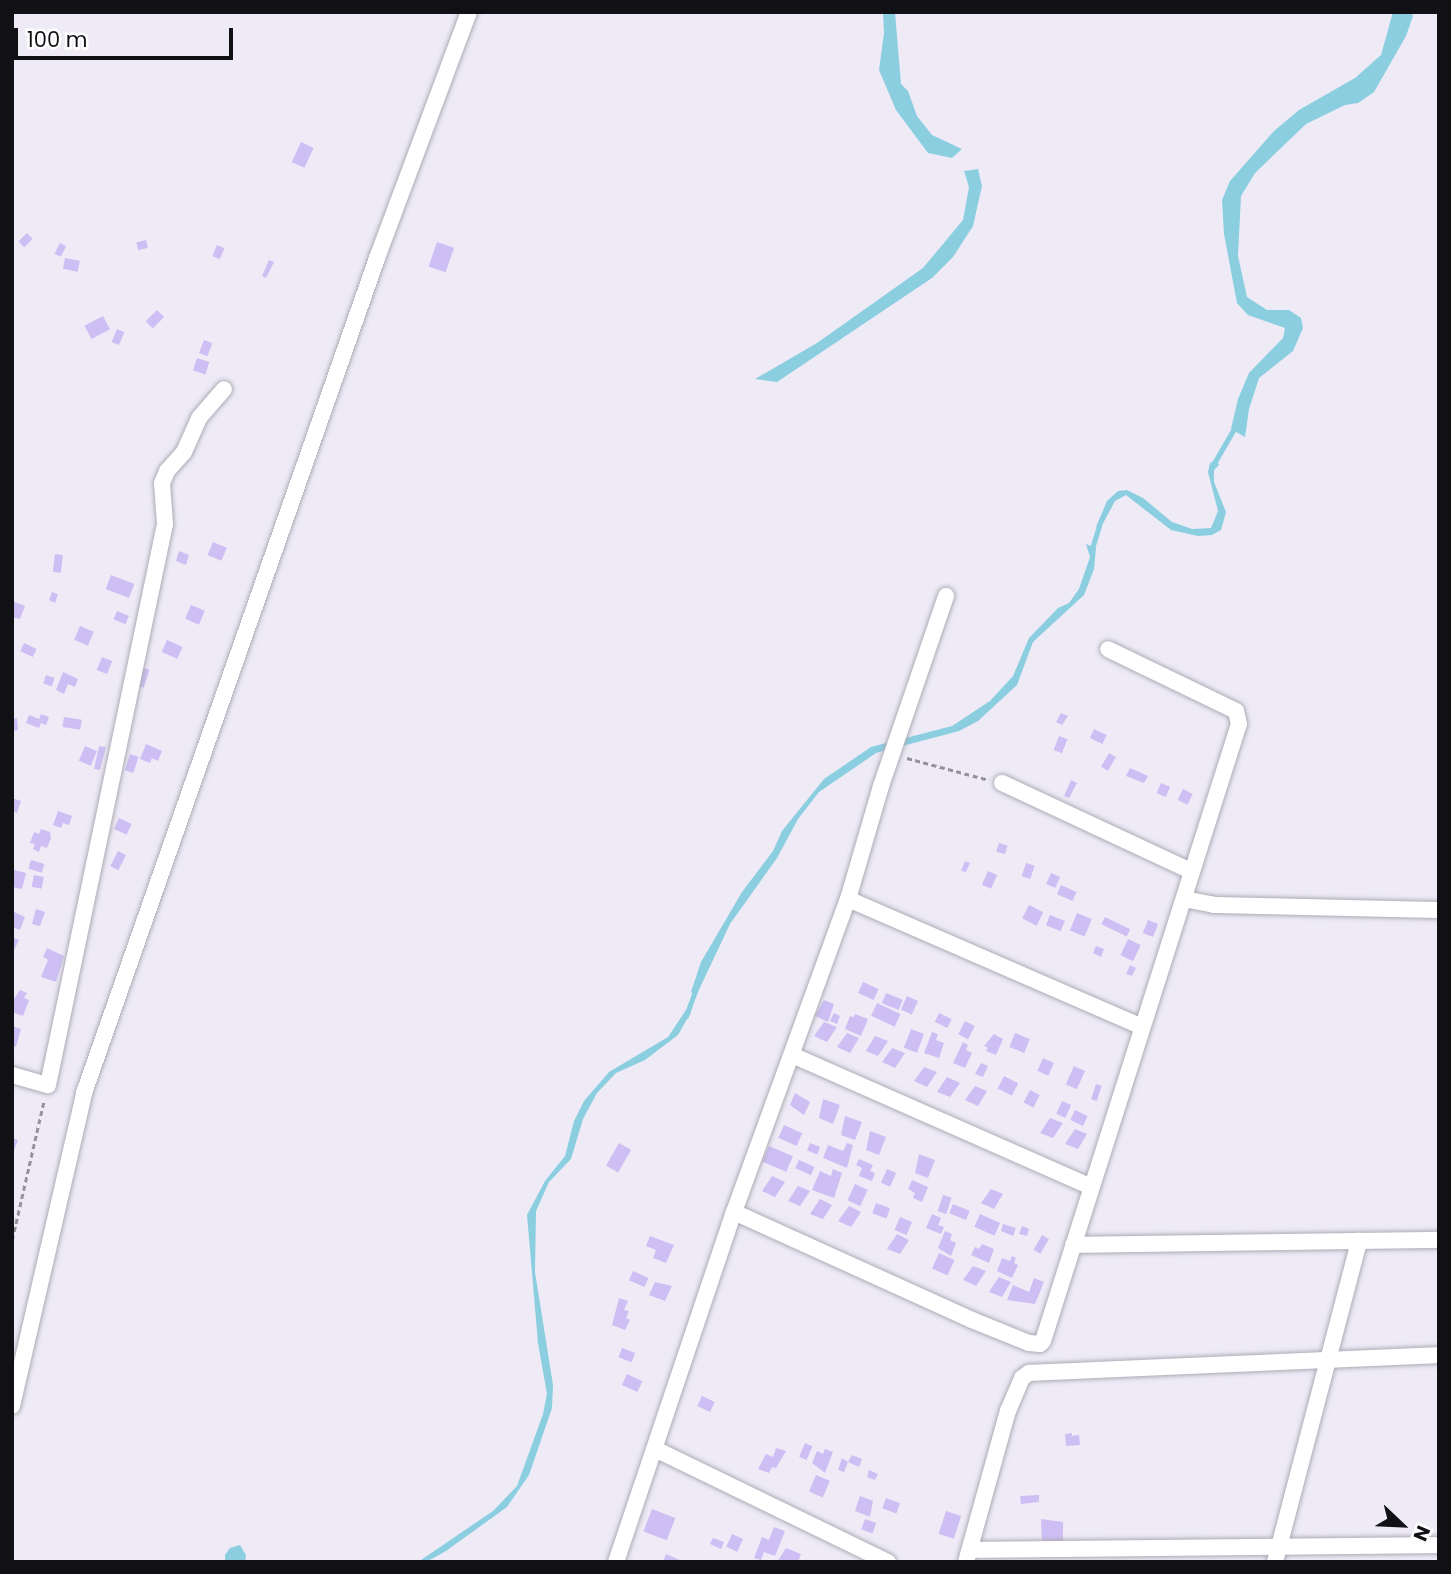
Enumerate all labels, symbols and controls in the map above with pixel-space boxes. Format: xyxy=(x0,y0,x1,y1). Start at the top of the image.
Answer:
scale bar xyxy=(18,14,236,58)
text: 100 m xyxy=(27,25,87,54)
north arrow xyxy=(1367,1490,1437,1560)
text: N xyxy=(1407,1522,1437,1545)

